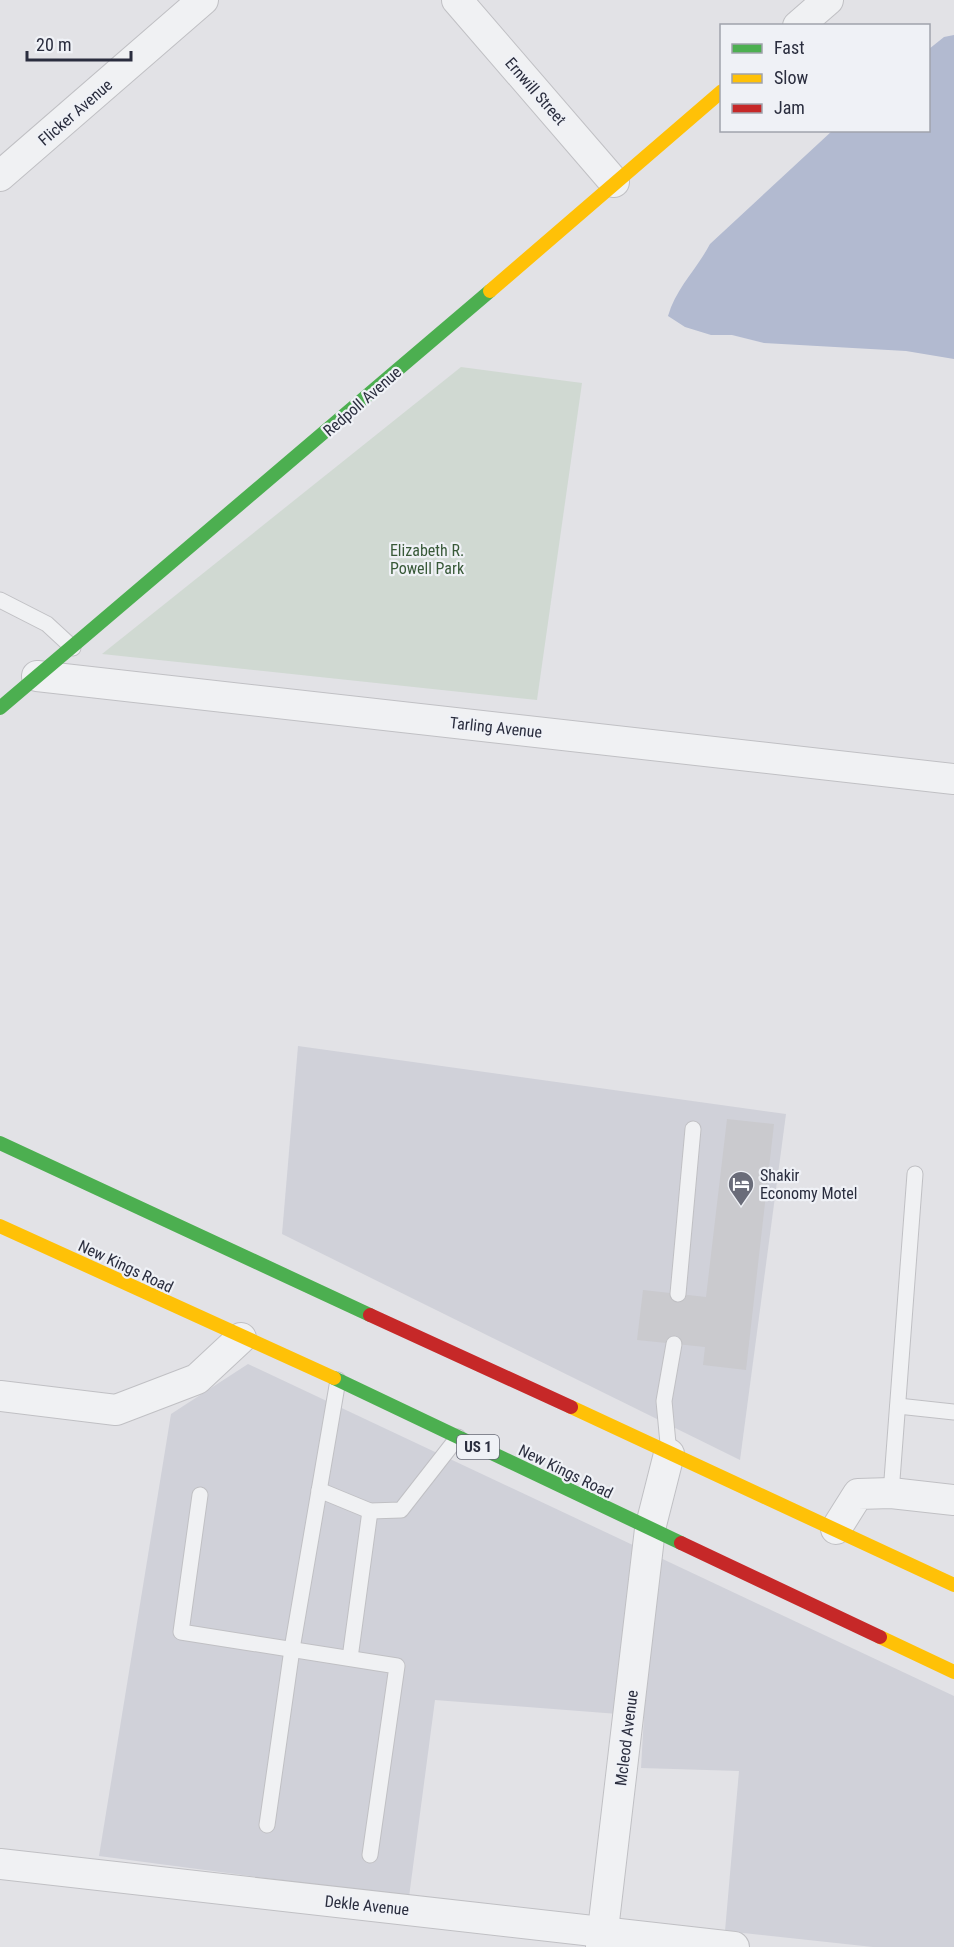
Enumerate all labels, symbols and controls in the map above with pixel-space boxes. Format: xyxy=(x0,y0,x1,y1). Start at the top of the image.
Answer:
scale bar xyxy=(27,24,130,62)
legend xyxy=(720,24,930,132)
text: 20 m xyxy=(36,34,71,55)
text: Fast xyxy=(774,37,805,58)
street label: Ernwill Street xyxy=(501,54,570,129)
text: Slow xyxy=(774,67,809,88)
street label: Flicker Avenue xyxy=(35,75,116,150)
text: Jam xyxy=(774,97,805,118)
street label: Redpoll Avenue xyxy=(320,362,405,440)
park label: Elizabeth R. Powell Park xyxy=(390,541,465,578)
street label: Tarling Avenue xyxy=(449,713,543,742)
place label: Shakir Economy Motel xyxy=(760,1166,857,1203)
hotel icon: Shakir Economy Motel xyxy=(726,1169,756,1207)
street label: New Kings Road xyxy=(75,1236,176,1297)
road number: US 1 xyxy=(457,1435,499,1459)
street label: New Kings Road xyxy=(515,1440,616,1502)
street label: Mcleod Avenue xyxy=(611,1689,642,1787)
street label: Dekle Avenue xyxy=(324,1892,410,1919)

